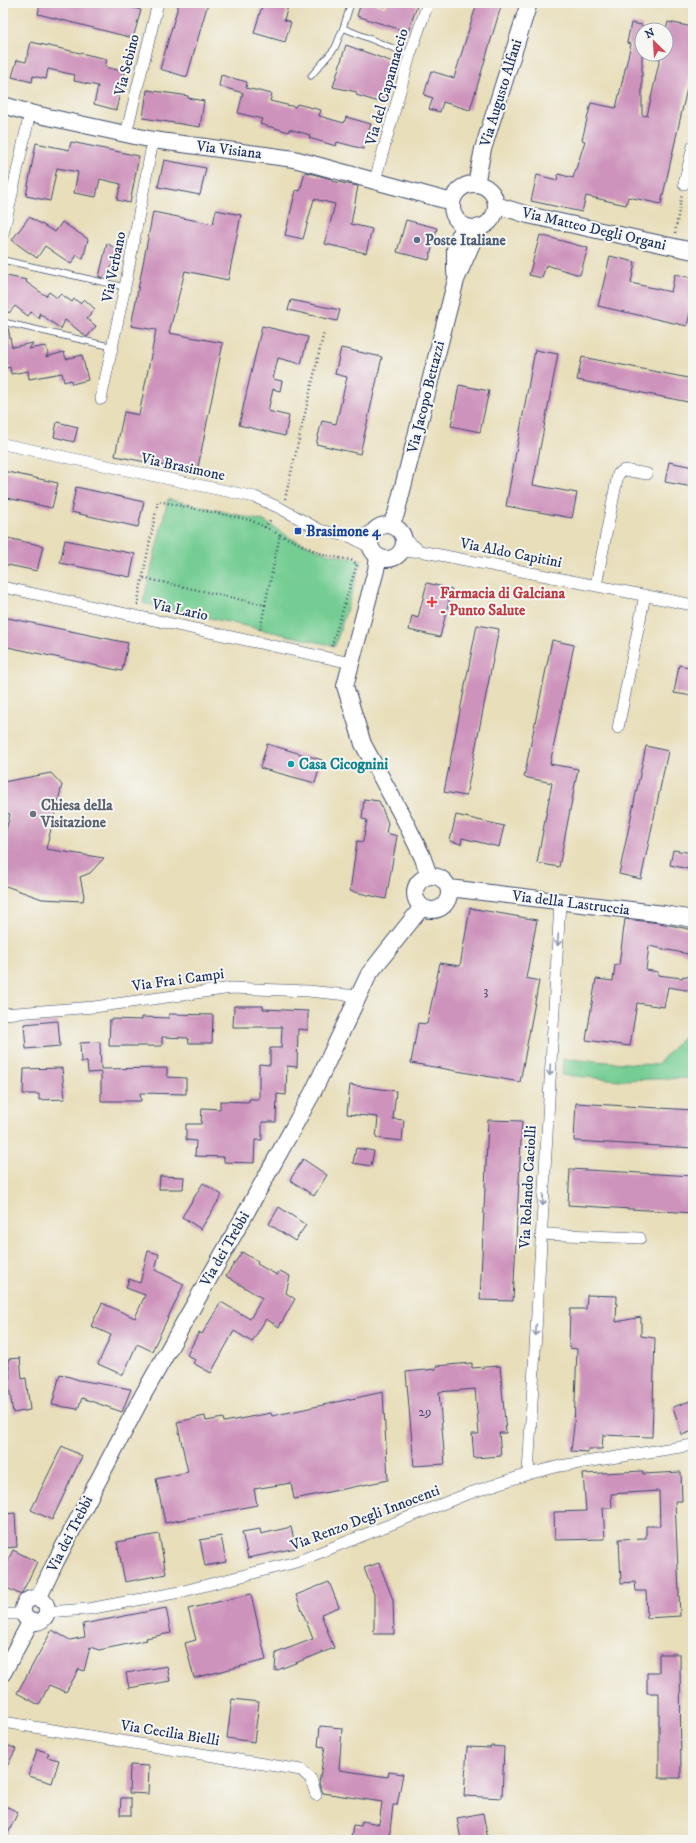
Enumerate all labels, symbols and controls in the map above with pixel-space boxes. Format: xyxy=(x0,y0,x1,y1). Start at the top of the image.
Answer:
north arrow xyxy=(634,22,674,62)
street label: Via del Capannaccio xyxy=(361,26,413,149)
text: N xyxy=(643,26,657,42)
street label: Via Sebino xyxy=(110,32,144,99)
street label: Via Augusto Alfani xyxy=(475,37,526,150)
street label: Via Visiana xyxy=(194,136,263,163)
street label: Via Matteo Degli Organi xyxy=(519,203,668,255)
street label: Via Verbano xyxy=(98,230,130,305)
place label: Poste Italiane xyxy=(425,231,507,250)
marker: Poste Italiane xyxy=(412,235,422,245)
street label: Via Jacopo Bettazzi xyxy=(403,339,449,456)
street label: Via Brasimone xyxy=(138,449,227,485)
place label: Brasimone 4 xyxy=(306,522,382,541)
marker: Brasimone 4 xyxy=(293,526,303,536)
street label: Via Aldo Capitini xyxy=(458,534,563,572)
place label: Farmacia di Galciana - Punto Salute xyxy=(440,584,566,620)
street label: Via Lario xyxy=(149,595,210,625)
marker: Farmacia di Galciana - Punto Salute xyxy=(427,597,437,607)
place label: Casa Cicognini xyxy=(299,755,388,774)
marker: Casa Cicognini xyxy=(286,759,296,769)
place label: Chiesa della Visitazione xyxy=(40,796,113,832)
marker: Chiesa della Visitazione xyxy=(28,809,38,819)
street label: Via della Lastruccia xyxy=(510,886,631,920)
one-way arrow xyxy=(554,934,562,947)
street label: Via Fra i Campi xyxy=(130,964,225,996)
house number: 3 xyxy=(484,983,489,999)
one-way arrow xyxy=(547,1063,554,1076)
street label: Via Rolando Caciolli xyxy=(515,1125,541,1250)
one-way arrow xyxy=(539,1193,546,1206)
street label: Via dei Trebbi xyxy=(195,1208,254,1291)
one-way arrow xyxy=(532,1323,539,1336)
house number: 29 xyxy=(419,1404,431,1420)
street label: Via Renzo Degli Innocenti xyxy=(287,1481,442,1556)
street label: Via dei Trebbi xyxy=(42,1493,97,1576)
street label: Via Cecilia Bielli xyxy=(118,1716,221,1750)

